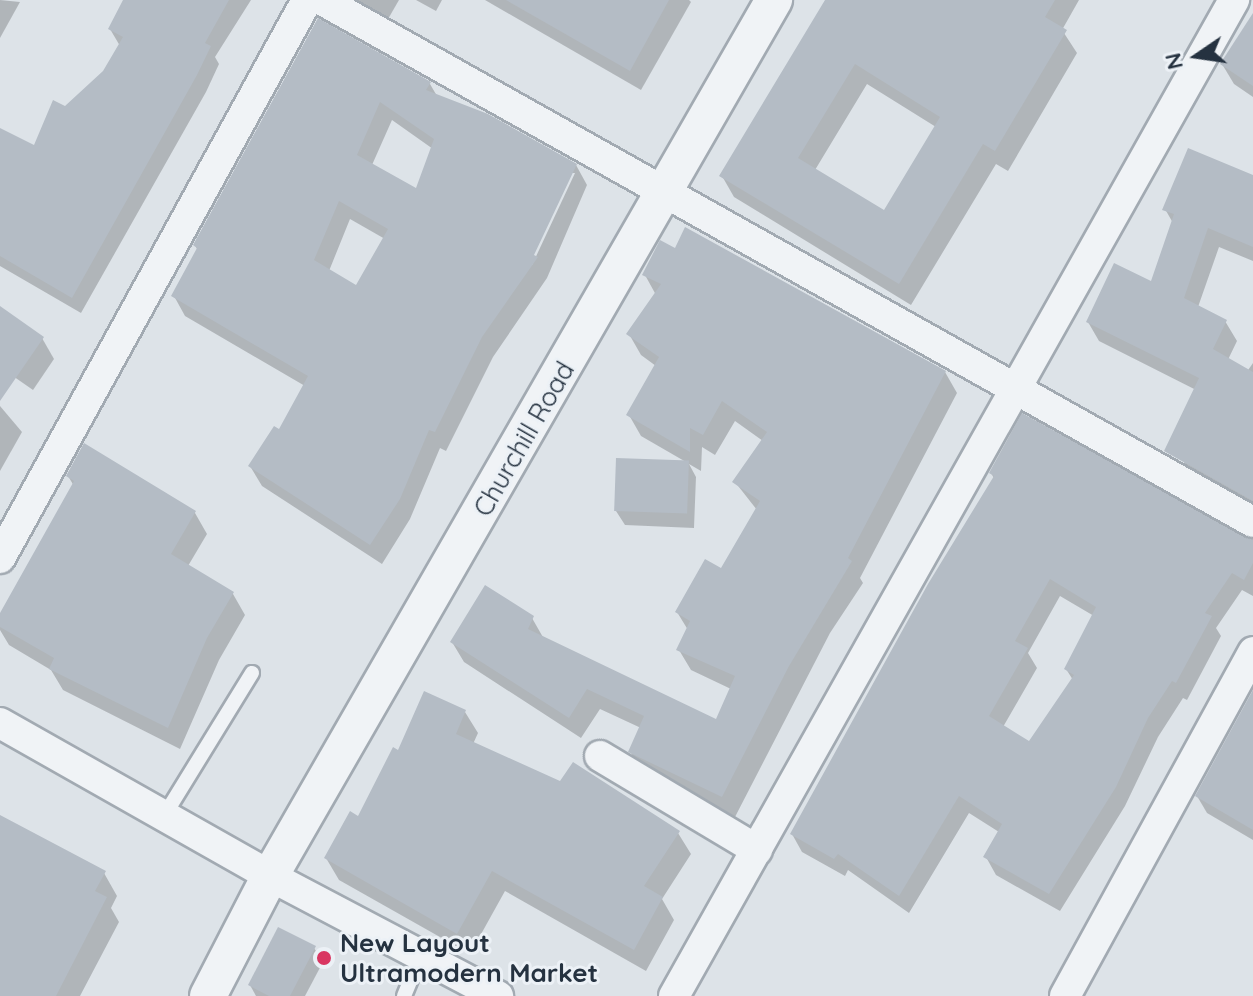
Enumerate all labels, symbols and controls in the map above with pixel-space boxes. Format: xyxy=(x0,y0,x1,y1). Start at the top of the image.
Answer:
north arrow xyxy=(1157,16,1237,96)
text: N xyxy=(1158,50,1189,72)
street label: Churchill Road xyxy=(467,356,581,522)
place label: New Layout Ultramodern Market xyxy=(340,927,598,988)
marker: New Layout Ultramodern Market xyxy=(315,949,333,967)

